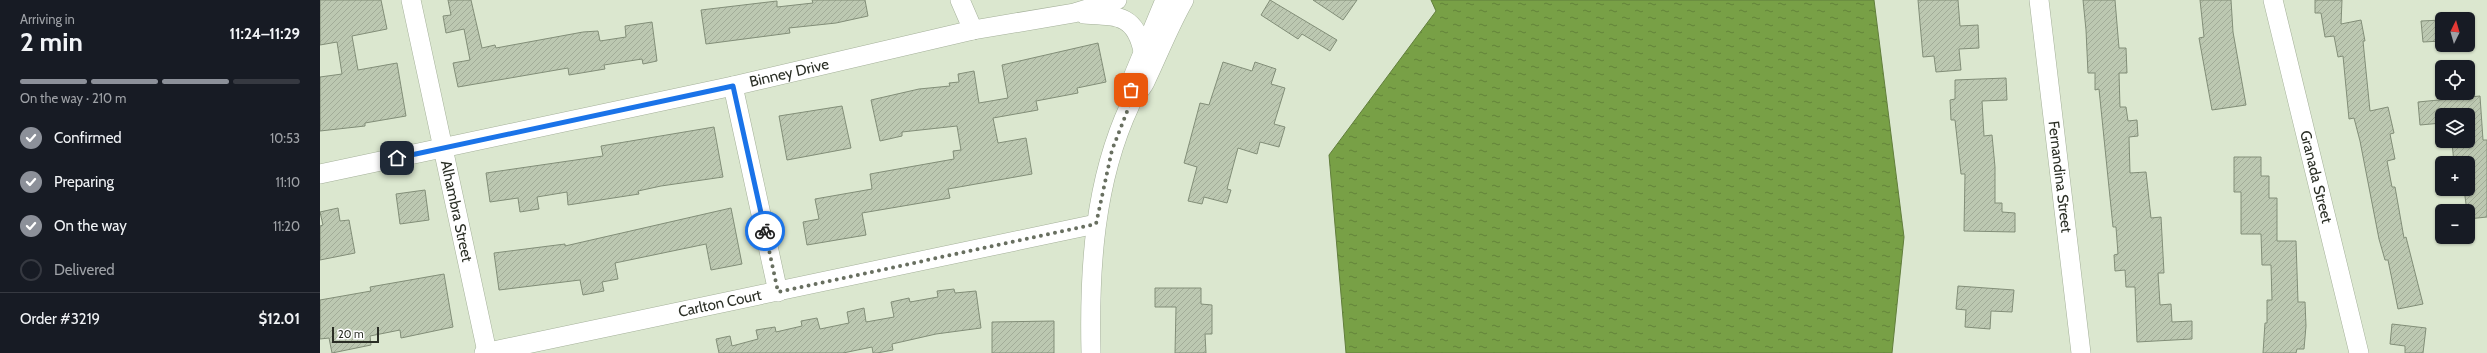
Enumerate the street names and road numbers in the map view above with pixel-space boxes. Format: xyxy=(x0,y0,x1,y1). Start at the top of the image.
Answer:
street label: Binney Drive xyxy=(748,55,831,91)
street label: Fernandina Street xyxy=(2044,120,2076,234)
street label: Granada Street xyxy=(2296,129,2336,225)
street label: Alhambra Street xyxy=(437,159,476,264)
street label: Carlton Court xyxy=(677,286,763,321)

